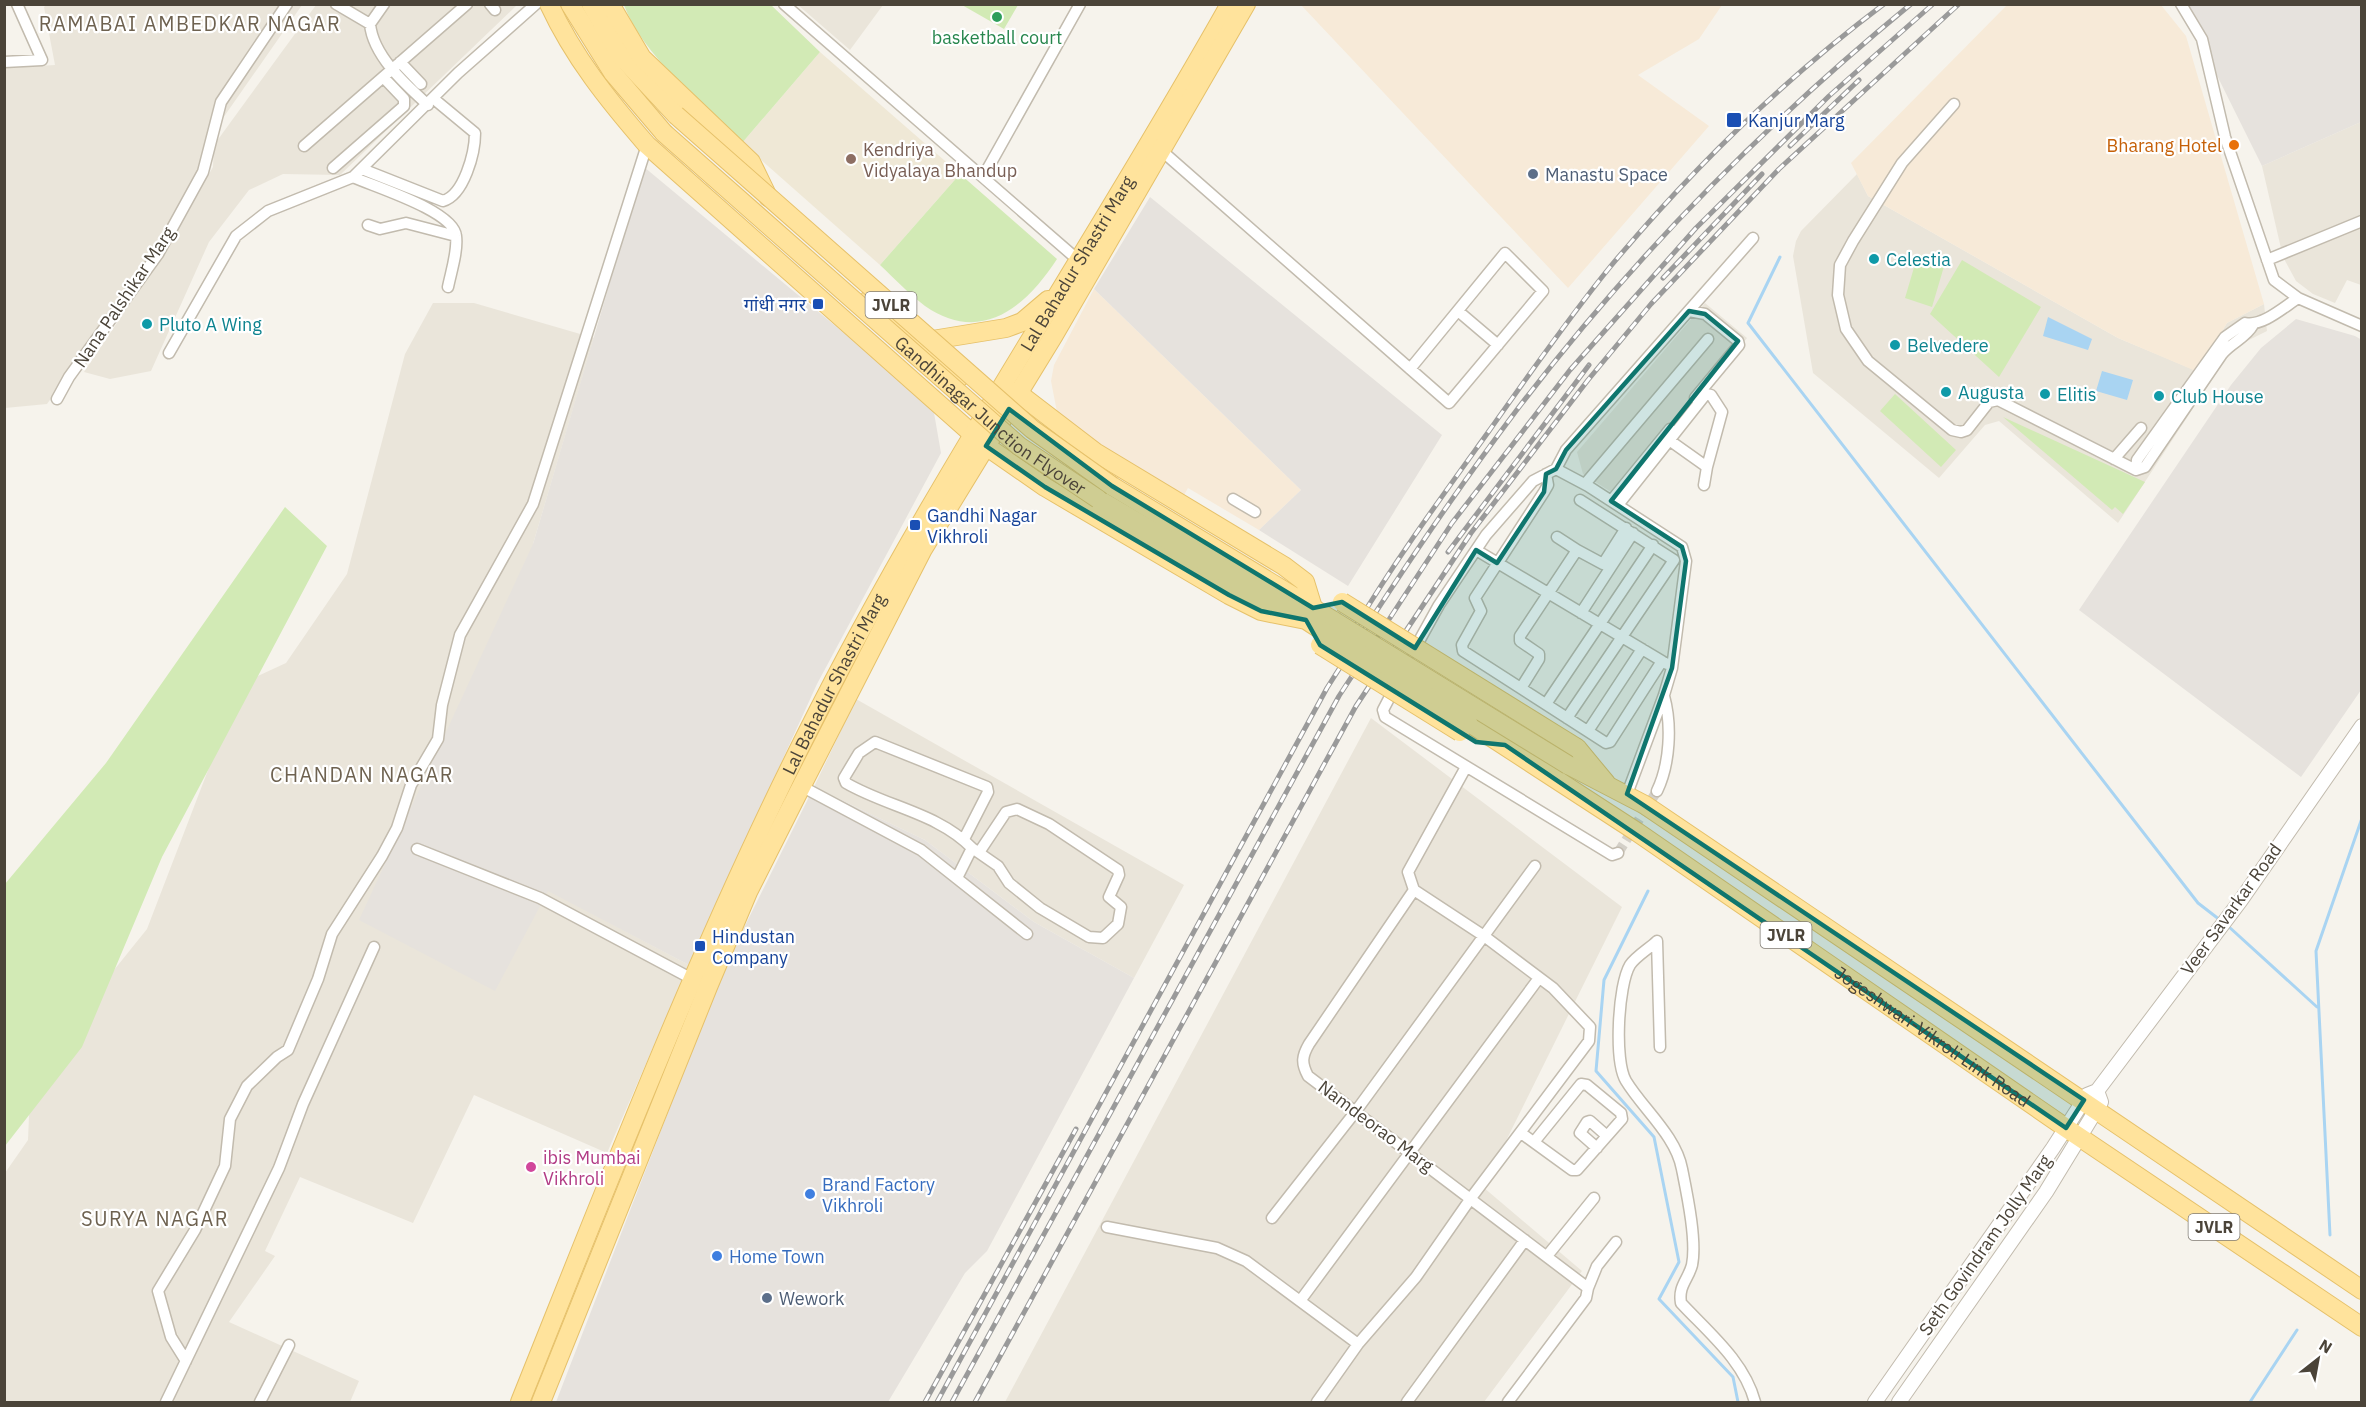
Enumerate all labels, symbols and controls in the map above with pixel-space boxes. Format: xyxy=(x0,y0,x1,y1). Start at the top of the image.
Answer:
district label: RAMABAI AMBEDKAR NAGAR xyxy=(39,10,341,37)
marker: basketball court xyxy=(990,10,1004,24)
place label: basketball court xyxy=(932,26,1062,49)
place label: Kanjur Marg xyxy=(1748,109,1845,132)
marker: Kanjur Marg xyxy=(1725,111,1743,129)
place label: Bharang Hotel xyxy=(2106,134,2222,157)
place label: Kendriya Vidyalaya Bhandup xyxy=(863,138,1017,182)
marker: Bharang Hotel xyxy=(2227,138,2241,152)
marker: Kendriya Vidyalaya Bhandup xyxy=(844,152,858,166)
place label: Manastu Space xyxy=(1545,163,1668,186)
marker: Manastu Space xyxy=(1526,167,1540,181)
street label: Lal Bahadur Shastri Marg xyxy=(1015,171,1139,355)
street label: Nana Palshikar Marg xyxy=(68,222,180,372)
place label: Celestia xyxy=(1886,248,1951,271)
marker: Celestia xyxy=(1867,252,1881,266)
road number: JVLR xyxy=(866,292,916,318)
place label: गांधी नगर xyxy=(744,293,807,316)
marker: गांधी नगर xyxy=(811,297,825,311)
place label: Pluto A Wing xyxy=(159,313,262,336)
marker: Pluto A Wing xyxy=(140,317,154,331)
street label: Gandhinagar Junction Flyover xyxy=(890,331,1091,500)
place label: Belvedere xyxy=(1907,334,1989,357)
marker: Belvedere xyxy=(1888,338,1902,352)
place label: Augusta xyxy=(1958,381,2024,404)
place label: Elitis xyxy=(2057,383,2096,406)
marker: Augusta xyxy=(1939,385,1953,399)
place label: Club House xyxy=(2171,385,2264,408)
marker: Elitis xyxy=(2038,387,2052,401)
marker: Club House xyxy=(2152,389,2166,403)
place label: Gandhi Nagar Vikhroli xyxy=(927,504,1037,548)
marker: Gandhi Nagar Vikhroli xyxy=(908,518,922,532)
street label: Lal Bahadur Shastri Marg xyxy=(777,589,891,778)
district label: CHANDAN NAGAR xyxy=(270,761,454,788)
street label: Veer Savarkar Road xyxy=(2176,839,2286,979)
road number: JVLR xyxy=(1760,922,1812,948)
place label: Hindustan Company xyxy=(712,925,795,969)
marker: Hindustan Company xyxy=(693,939,707,953)
street label: Jogeshwari-Vikroli Link Road xyxy=(1830,961,2035,1112)
street label: Namdeorao Marg xyxy=(1314,1075,1439,1177)
place label: ibis Mumbai Vikhroli xyxy=(543,1146,641,1190)
street label: Seth Govindram Jolly Marg xyxy=(1914,1150,2057,1340)
marker: ibis Mumbai Vikhroli xyxy=(524,1160,538,1174)
place label: Brand Factory Vikhroli xyxy=(822,1173,935,1217)
marker: Brand Factory Vikhroli xyxy=(803,1187,817,1201)
district label: SURYA NAGAR xyxy=(81,1205,229,1232)
road number: JVLR xyxy=(2188,1214,2240,1240)
place label: Home Town xyxy=(729,1245,825,1268)
marker: Home Town xyxy=(710,1249,724,1263)
place label: Wework xyxy=(779,1287,845,1310)
marker: Wework xyxy=(760,1291,774,1305)
north arrow xyxy=(2288,1329,2348,1389)
text: N xyxy=(2316,1335,2336,1358)

